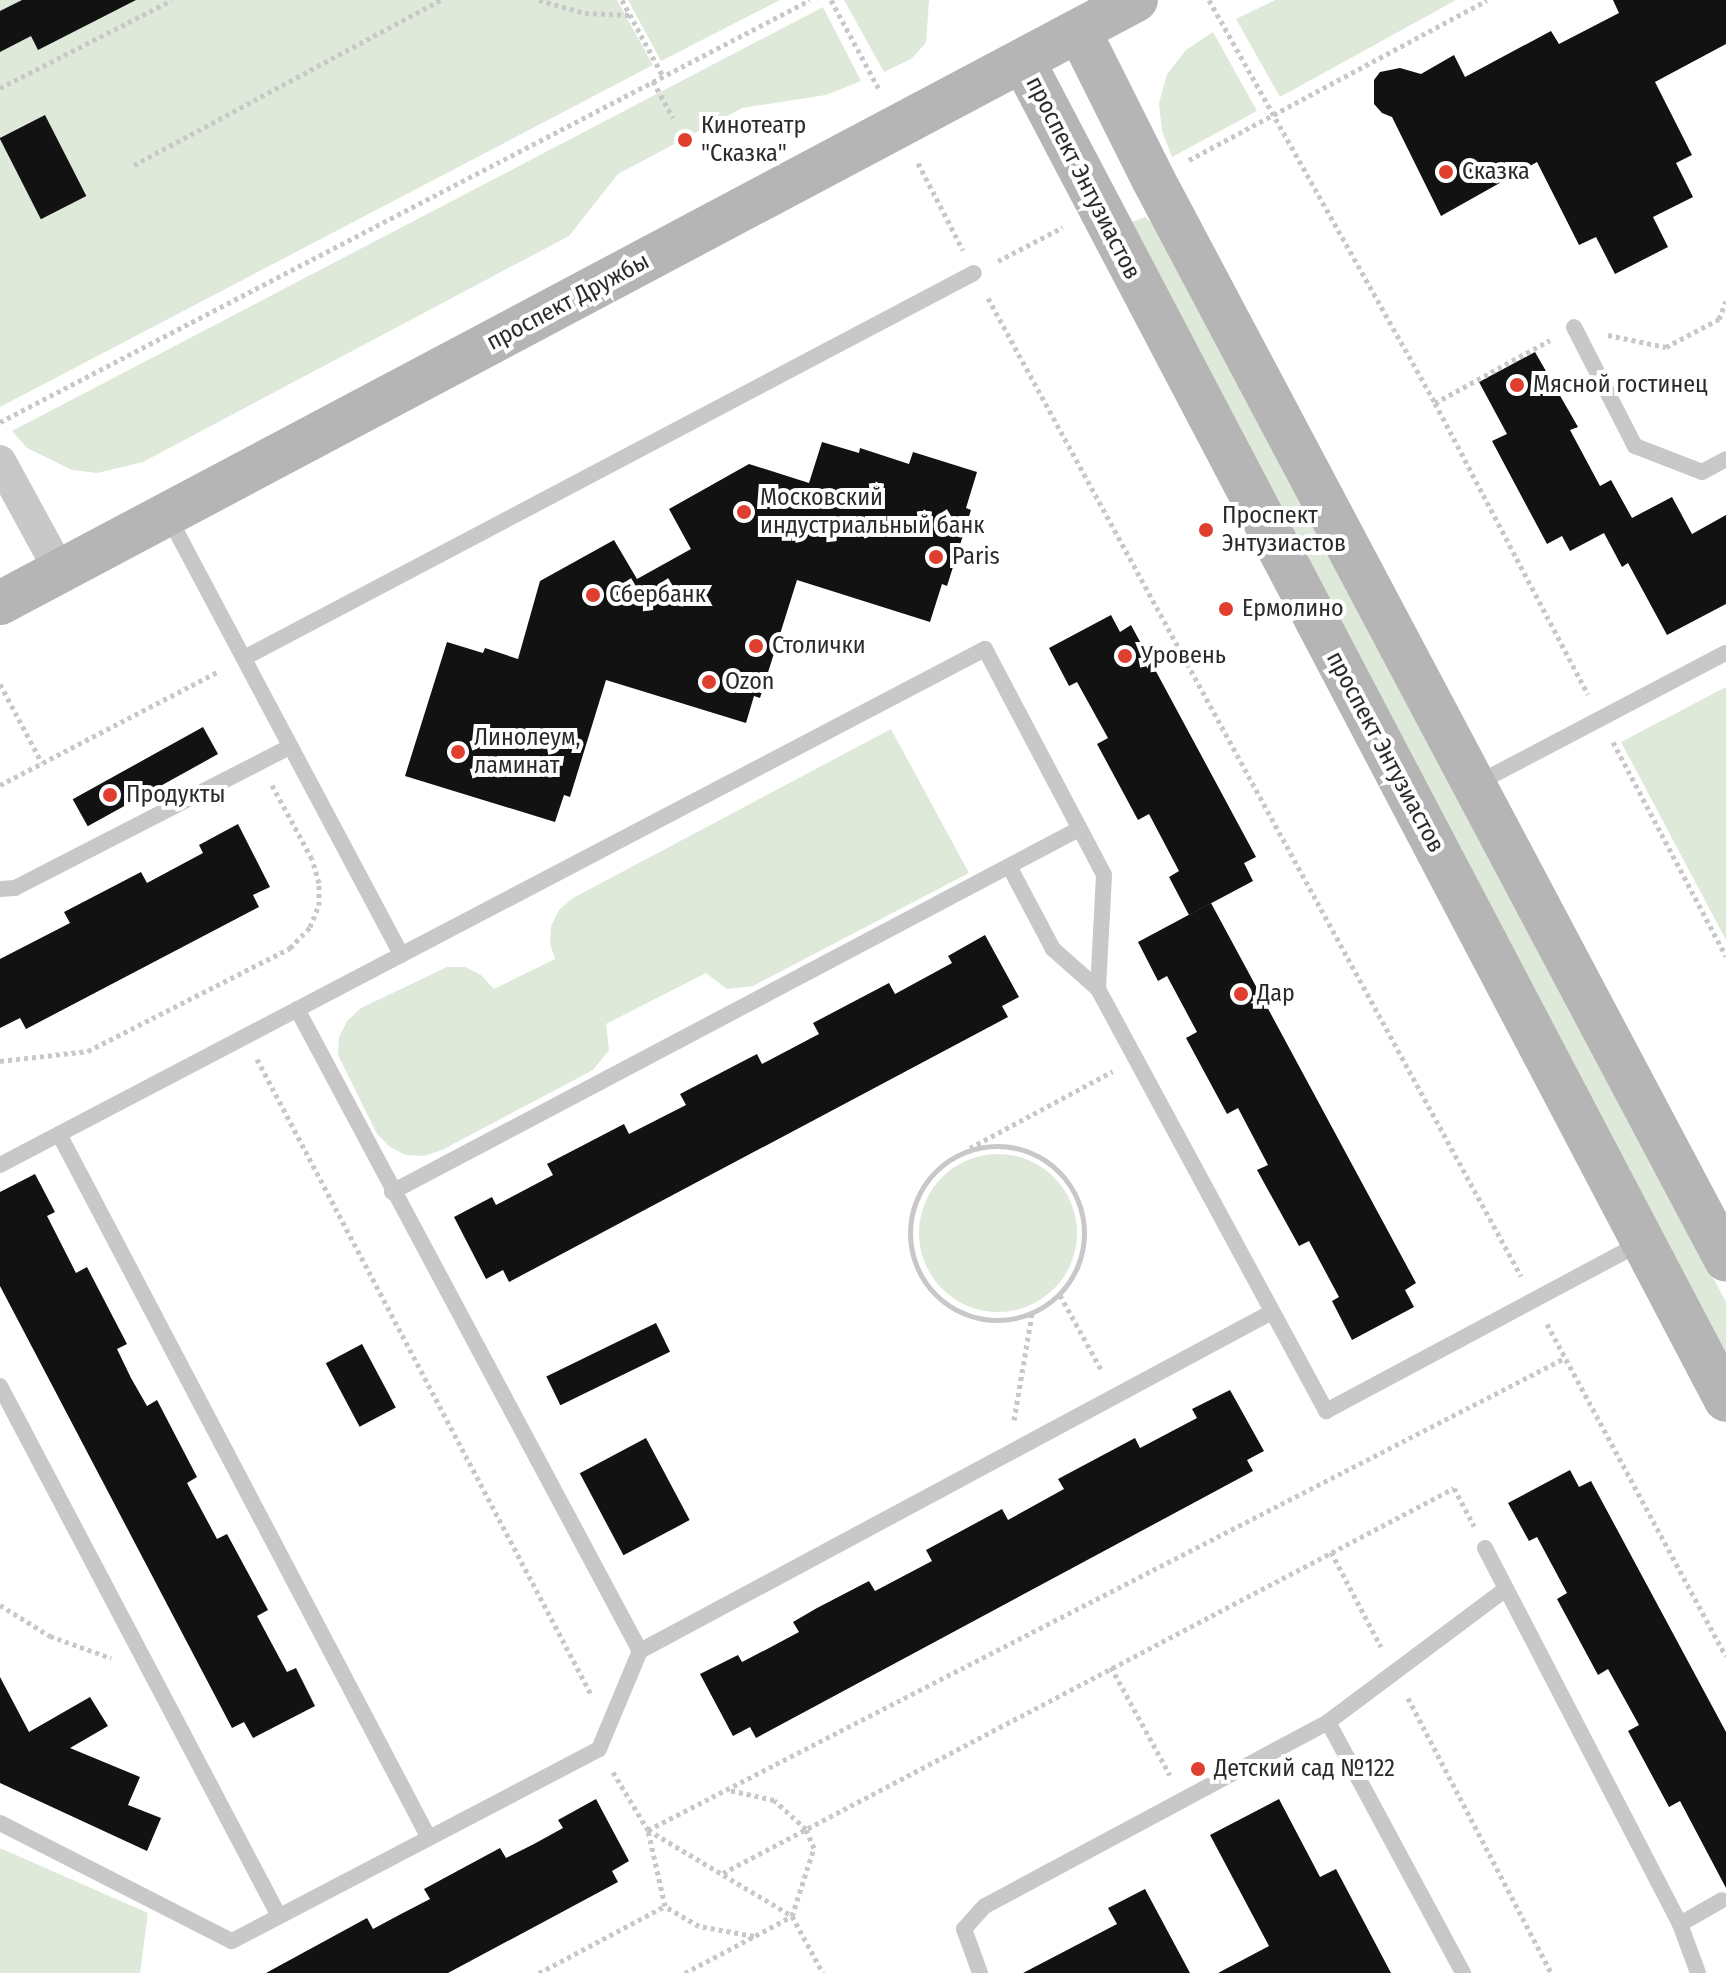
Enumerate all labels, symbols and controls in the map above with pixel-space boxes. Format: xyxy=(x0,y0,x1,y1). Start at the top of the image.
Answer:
street label: проспект Энтузиастов xyxy=(1019,72,1147,284)
place label: Кинотеатр "Сказка" xyxy=(701,112,806,168)
marker: Кинотеатр "Сказка" xyxy=(676,131,694,149)
place label: Сказка xyxy=(1462,158,1530,186)
marker: Сказка xyxy=(1437,163,1455,181)
street label: проспект Дружбы xyxy=(482,247,654,357)
place label: Мясной гостинец xyxy=(1533,371,1708,399)
marker: Мясной гостинец xyxy=(1508,376,1526,394)
place label: Московский индустриальный банк xyxy=(760,484,985,540)
place label: Проспект Энтузиастов xyxy=(1222,502,1346,558)
marker: Московский индустриальный банк xyxy=(735,503,753,521)
marker: Проспект Энтузиастов xyxy=(1197,521,1215,539)
place label: Paris xyxy=(952,543,1000,571)
marker: Paris xyxy=(927,548,945,566)
place label: Сбербанк xyxy=(609,581,706,609)
marker: Сбербанк xyxy=(584,586,602,604)
place label: Ермолино xyxy=(1242,595,1344,623)
marker: Ермолино xyxy=(1217,600,1235,618)
place label: Столички xyxy=(772,632,866,660)
marker: Столички xyxy=(747,637,765,655)
place label: Уровень xyxy=(1141,642,1226,670)
street label: проспект Энтузиастов xyxy=(1320,646,1450,858)
marker: Уровень xyxy=(1116,647,1134,665)
place label: Ozon xyxy=(725,668,774,696)
marker: Ozon xyxy=(700,673,718,691)
place label: Линолеум, ламинат xyxy=(474,724,580,780)
marker: Линолеум, ламинат xyxy=(449,743,467,761)
place label: Продукты xyxy=(126,781,225,809)
marker: Продукты xyxy=(101,786,119,804)
place label: Дар xyxy=(1257,980,1295,1008)
marker: Дар xyxy=(1232,985,1250,1003)
place label: Детский сад №122 xyxy=(1214,1755,1395,1783)
marker: Детский сад №122 xyxy=(1189,1760,1207,1778)

